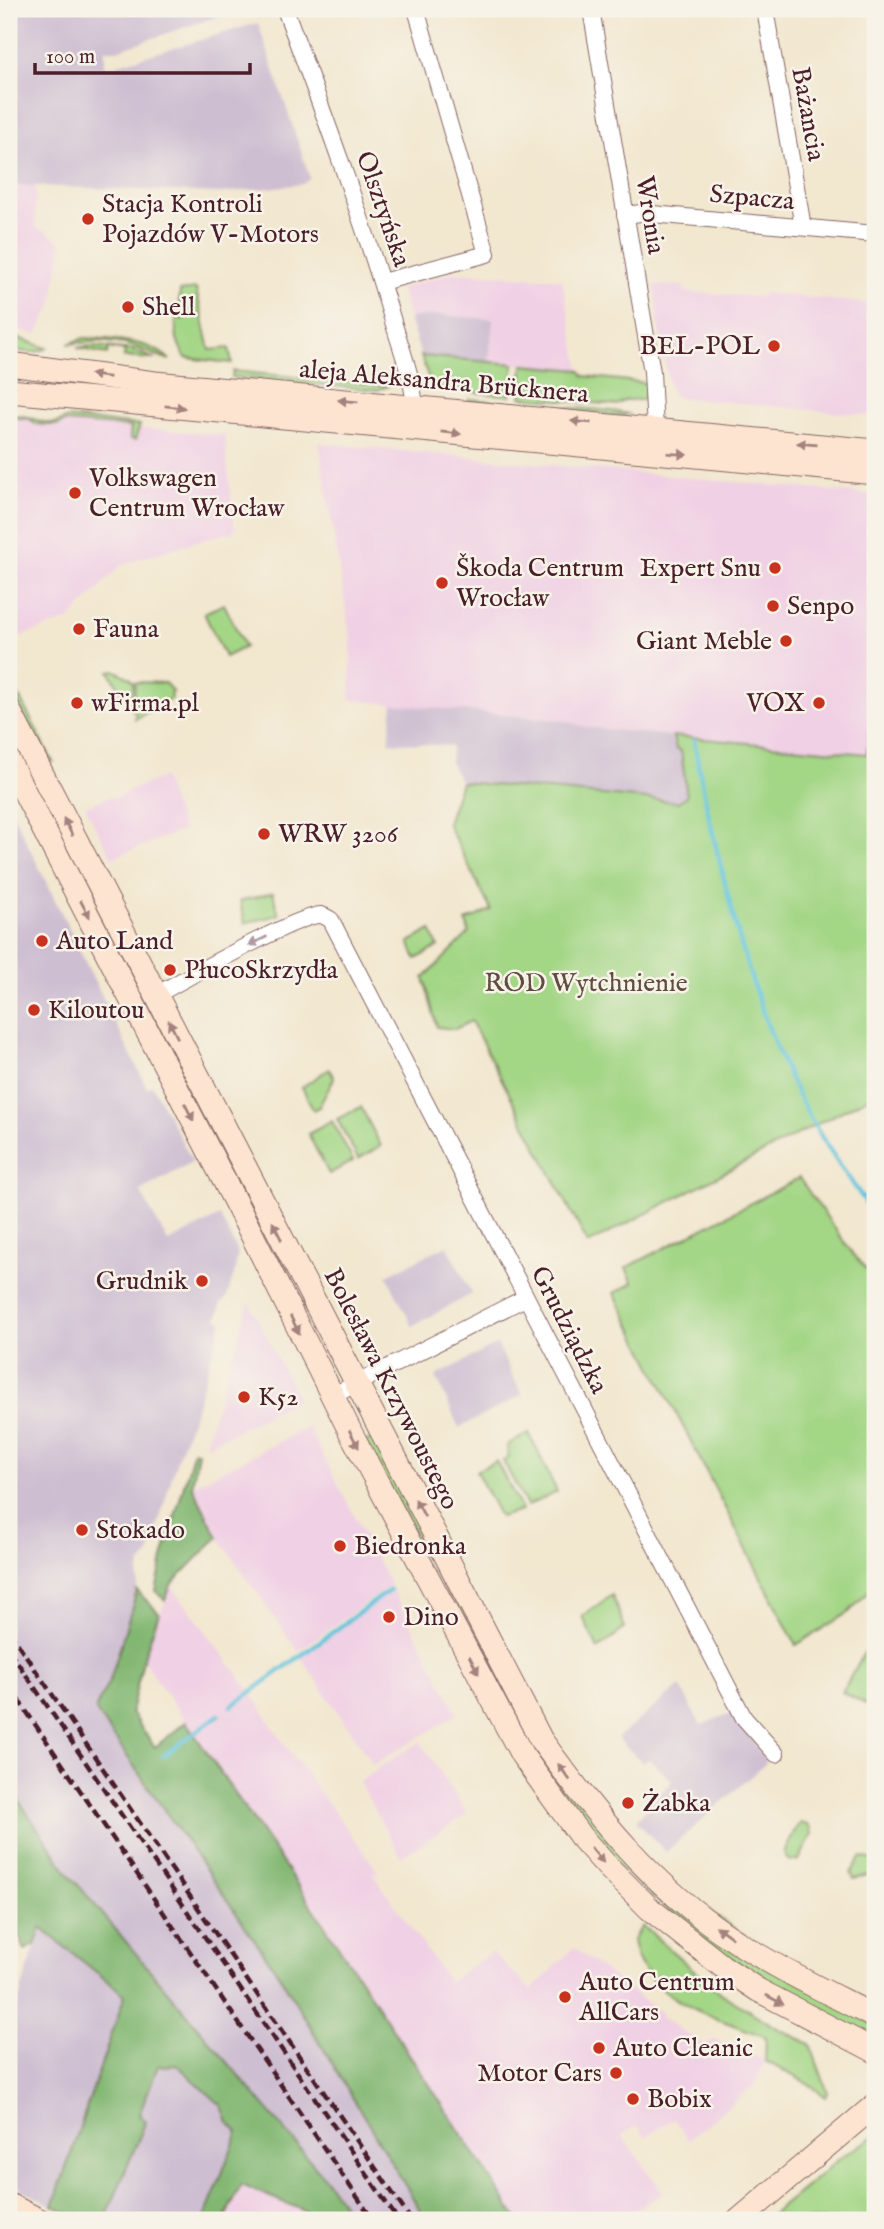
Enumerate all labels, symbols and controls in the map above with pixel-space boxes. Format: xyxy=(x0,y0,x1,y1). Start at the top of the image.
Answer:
scale bar xyxy=(35,32,250,76)
text: 100 m xyxy=(46,44,95,71)
street label: Bażancia xyxy=(784,64,833,164)
street label: Olsztyńska xyxy=(348,147,418,272)
street label: Wronia xyxy=(628,173,673,257)
street label: Szpacza xyxy=(708,178,797,218)
place label: Stacja Kontroli Pojazdów V-Motors xyxy=(102,188,319,251)
marker: Stacja Kontroli Pojazdów V-Motors xyxy=(80,211,96,227)
place label: Shell xyxy=(142,291,196,324)
marker: Shell xyxy=(120,299,136,315)
place label: BEL-POL xyxy=(639,330,761,363)
marker: BEL-POL xyxy=(766,338,782,354)
street label: aleja Aleksandra Brücknera xyxy=(298,353,591,411)
one-way arrow xyxy=(89,370,111,381)
one-way arrow xyxy=(336,395,358,406)
one-way arrow xyxy=(165,401,187,412)
one-way arrow xyxy=(570,417,592,428)
one-way arrow xyxy=(440,428,462,439)
one-way arrow xyxy=(796,438,818,449)
one-way arrow xyxy=(666,449,688,460)
place label: Volkswagen Centrum Wrocław xyxy=(88,462,285,525)
marker: Volkswagen Centrum Wrocław xyxy=(67,485,83,501)
place label: Škoda Centrum Wrocław xyxy=(456,552,624,615)
place label: Expert Snu xyxy=(640,552,761,585)
marker: Expert Snu xyxy=(767,560,783,576)
marker: Škoda Centrum Wrocław xyxy=(434,575,450,591)
place label: Senpo xyxy=(787,590,854,623)
marker: Senpo xyxy=(765,598,781,614)
place label: Fauna xyxy=(93,613,160,646)
marker: Fauna xyxy=(71,621,87,637)
place label: Giant Meble xyxy=(636,625,772,658)
marker: Giant Meble xyxy=(778,633,794,649)
place label: wFirma.pl xyxy=(91,687,200,720)
place label: VOX xyxy=(745,687,805,720)
marker: wFirma.pl xyxy=(69,695,85,711)
marker: VOX xyxy=(811,695,827,711)
one-way arrow xyxy=(63,816,75,836)
place label: WRW 3206 xyxy=(278,818,399,851)
marker: WRW 3206 xyxy=(256,826,272,842)
one-way arrow xyxy=(79,900,91,920)
place label: Auto Land xyxy=(55,925,173,958)
marker: Auto Land xyxy=(34,933,50,949)
one-way arrow xyxy=(248,935,268,946)
place label: PłucoSkrzydła xyxy=(184,954,339,987)
marker: PłucoSkrzydła xyxy=(162,962,178,978)
park label: ROD Wytchnienie xyxy=(484,967,688,1000)
place label: Kiloutou xyxy=(48,994,144,1027)
marker: Kiloutou xyxy=(26,1002,42,1018)
one-way arrow xyxy=(167,1019,179,1038)
one-way arrow xyxy=(183,1102,194,1122)
one-way arrow xyxy=(271,1221,283,1241)
street label: Grudziądzka xyxy=(523,1261,616,1400)
street label: Bolesława Krzywoustego xyxy=(316,1263,466,1515)
place label: Grudnik xyxy=(96,1265,189,1298)
marker: Grudnik xyxy=(194,1273,210,1289)
one-way arrow xyxy=(289,1315,301,1335)
place label: K52 xyxy=(258,1381,298,1414)
marker: K52 xyxy=(236,1389,252,1405)
one-way arrow xyxy=(349,1429,360,1449)
one-way arrow xyxy=(415,1498,426,1518)
place label: Stokado xyxy=(96,1514,185,1547)
marker: Stokado xyxy=(74,1522,90,1538)
place label: Biedronka xyxy=(354,1530,467,1563)
marker: Biedronka xyxy=(332,1538,348,1554)
place label: Dino xyxy=(403,1601,459,1634)
marker: Dino xyxy=(381,1609,397,1625)
one-way arrow xyxy=(468,1655,480,1675)
one-way arrow xyxy=(557,1763,571,1781)
place label: Żabka xyxy=(642,1787,711,1820)
marker: Żabka xyxy=(620,1795,636,1811)
one-way arrow xyxy=(589,1847,604,1864)
one-way arrow xyxy=(715,1926,733,1940)
place label: Auto Centrum AllCars xyxy=(578,1966,735,2029)
marker: Auto Centrum AllCars xyxy=(557,1989,573,2005)
one-way arrow xyxy=(765,1994,785,2005)
place label: Auto Cleanic xyxy=(612,2032,753,2065)
marker: Auto Cleanic xyxy=(591,2040,607,2056)
place label: Motor Cars xyxy=(477,2057,602,2090)
marker: Motor Cars xyxy=(608,2065,624,2081)
place label: Bobix xyxy=(647,2083,712,2116)
marker: Bobix xyxy=(625,2091,641,2107)

